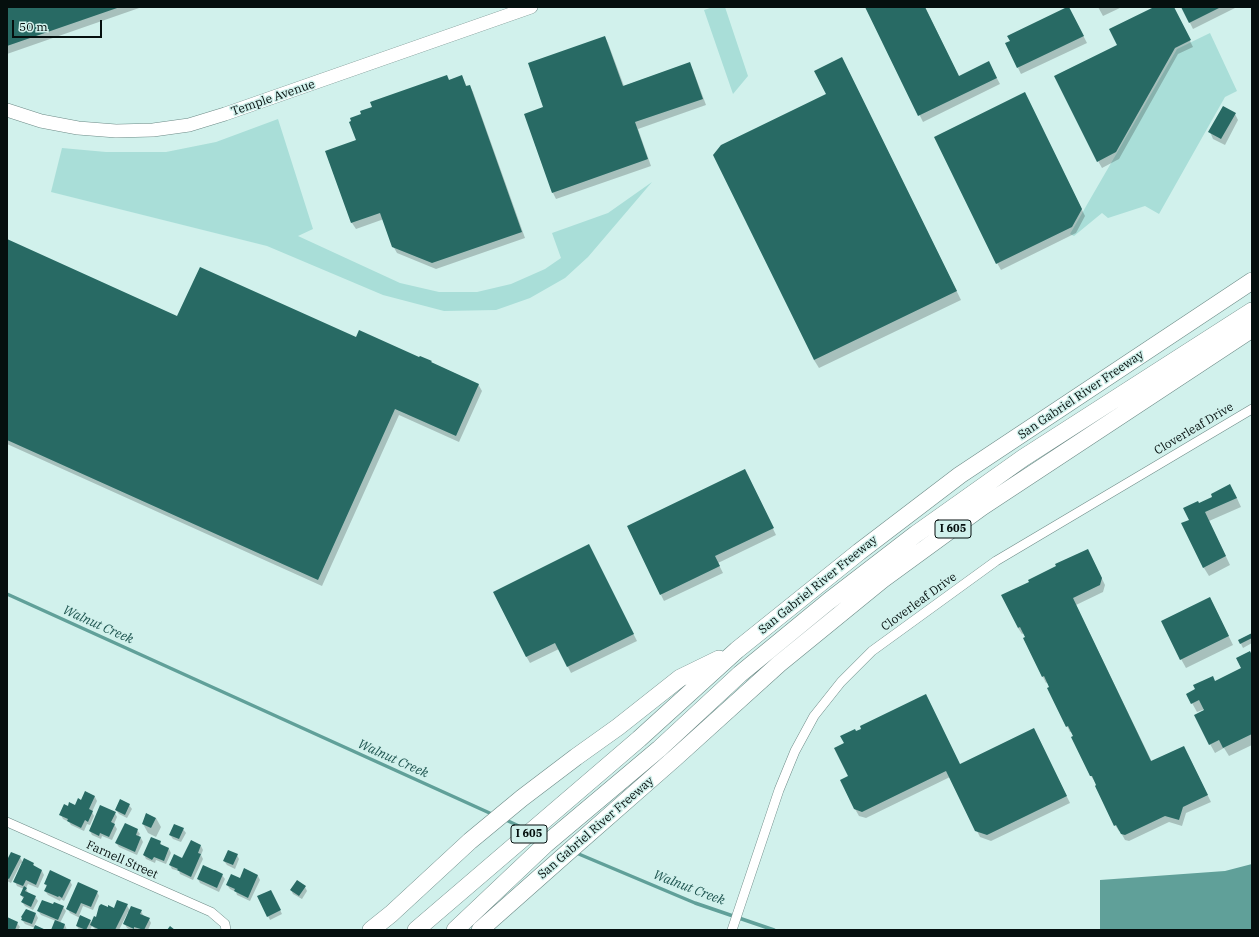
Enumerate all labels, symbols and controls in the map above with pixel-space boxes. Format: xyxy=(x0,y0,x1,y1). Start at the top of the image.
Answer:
scale bar xyxy=(14,12,104,38)
text: 50 m xyxy=(19,19,48,34)
street label: Temple Avenue xyxy=(229,77,317,119)
street label: San Gabriel River Freeway xyxy=(1015,348,1147,442)
street label: Cloverleaf Drive xyxy=(1152,400,1236,458)
road number: I 605 xyxy=(935,520,971,538)
street label: San Gabriel River Freeway xyxy=(756,533,880,637)
street label: Cloverleaf Drive xyxy=(878,570,960,634)
water label: Walnut Creek xyxy=(60,603,136,647)
water label: Walnut Creek xyxy=(355,737,431,781)
street label: San Gabriel River Freeway xyxy=(535,774,657,882)
road number: I 605 xyxy=(511,825,547,843)
street label: Farnell Street xyxy=(84,838,160,882)
water label: Walnut Creek xyxy=(651,867,727,909)

